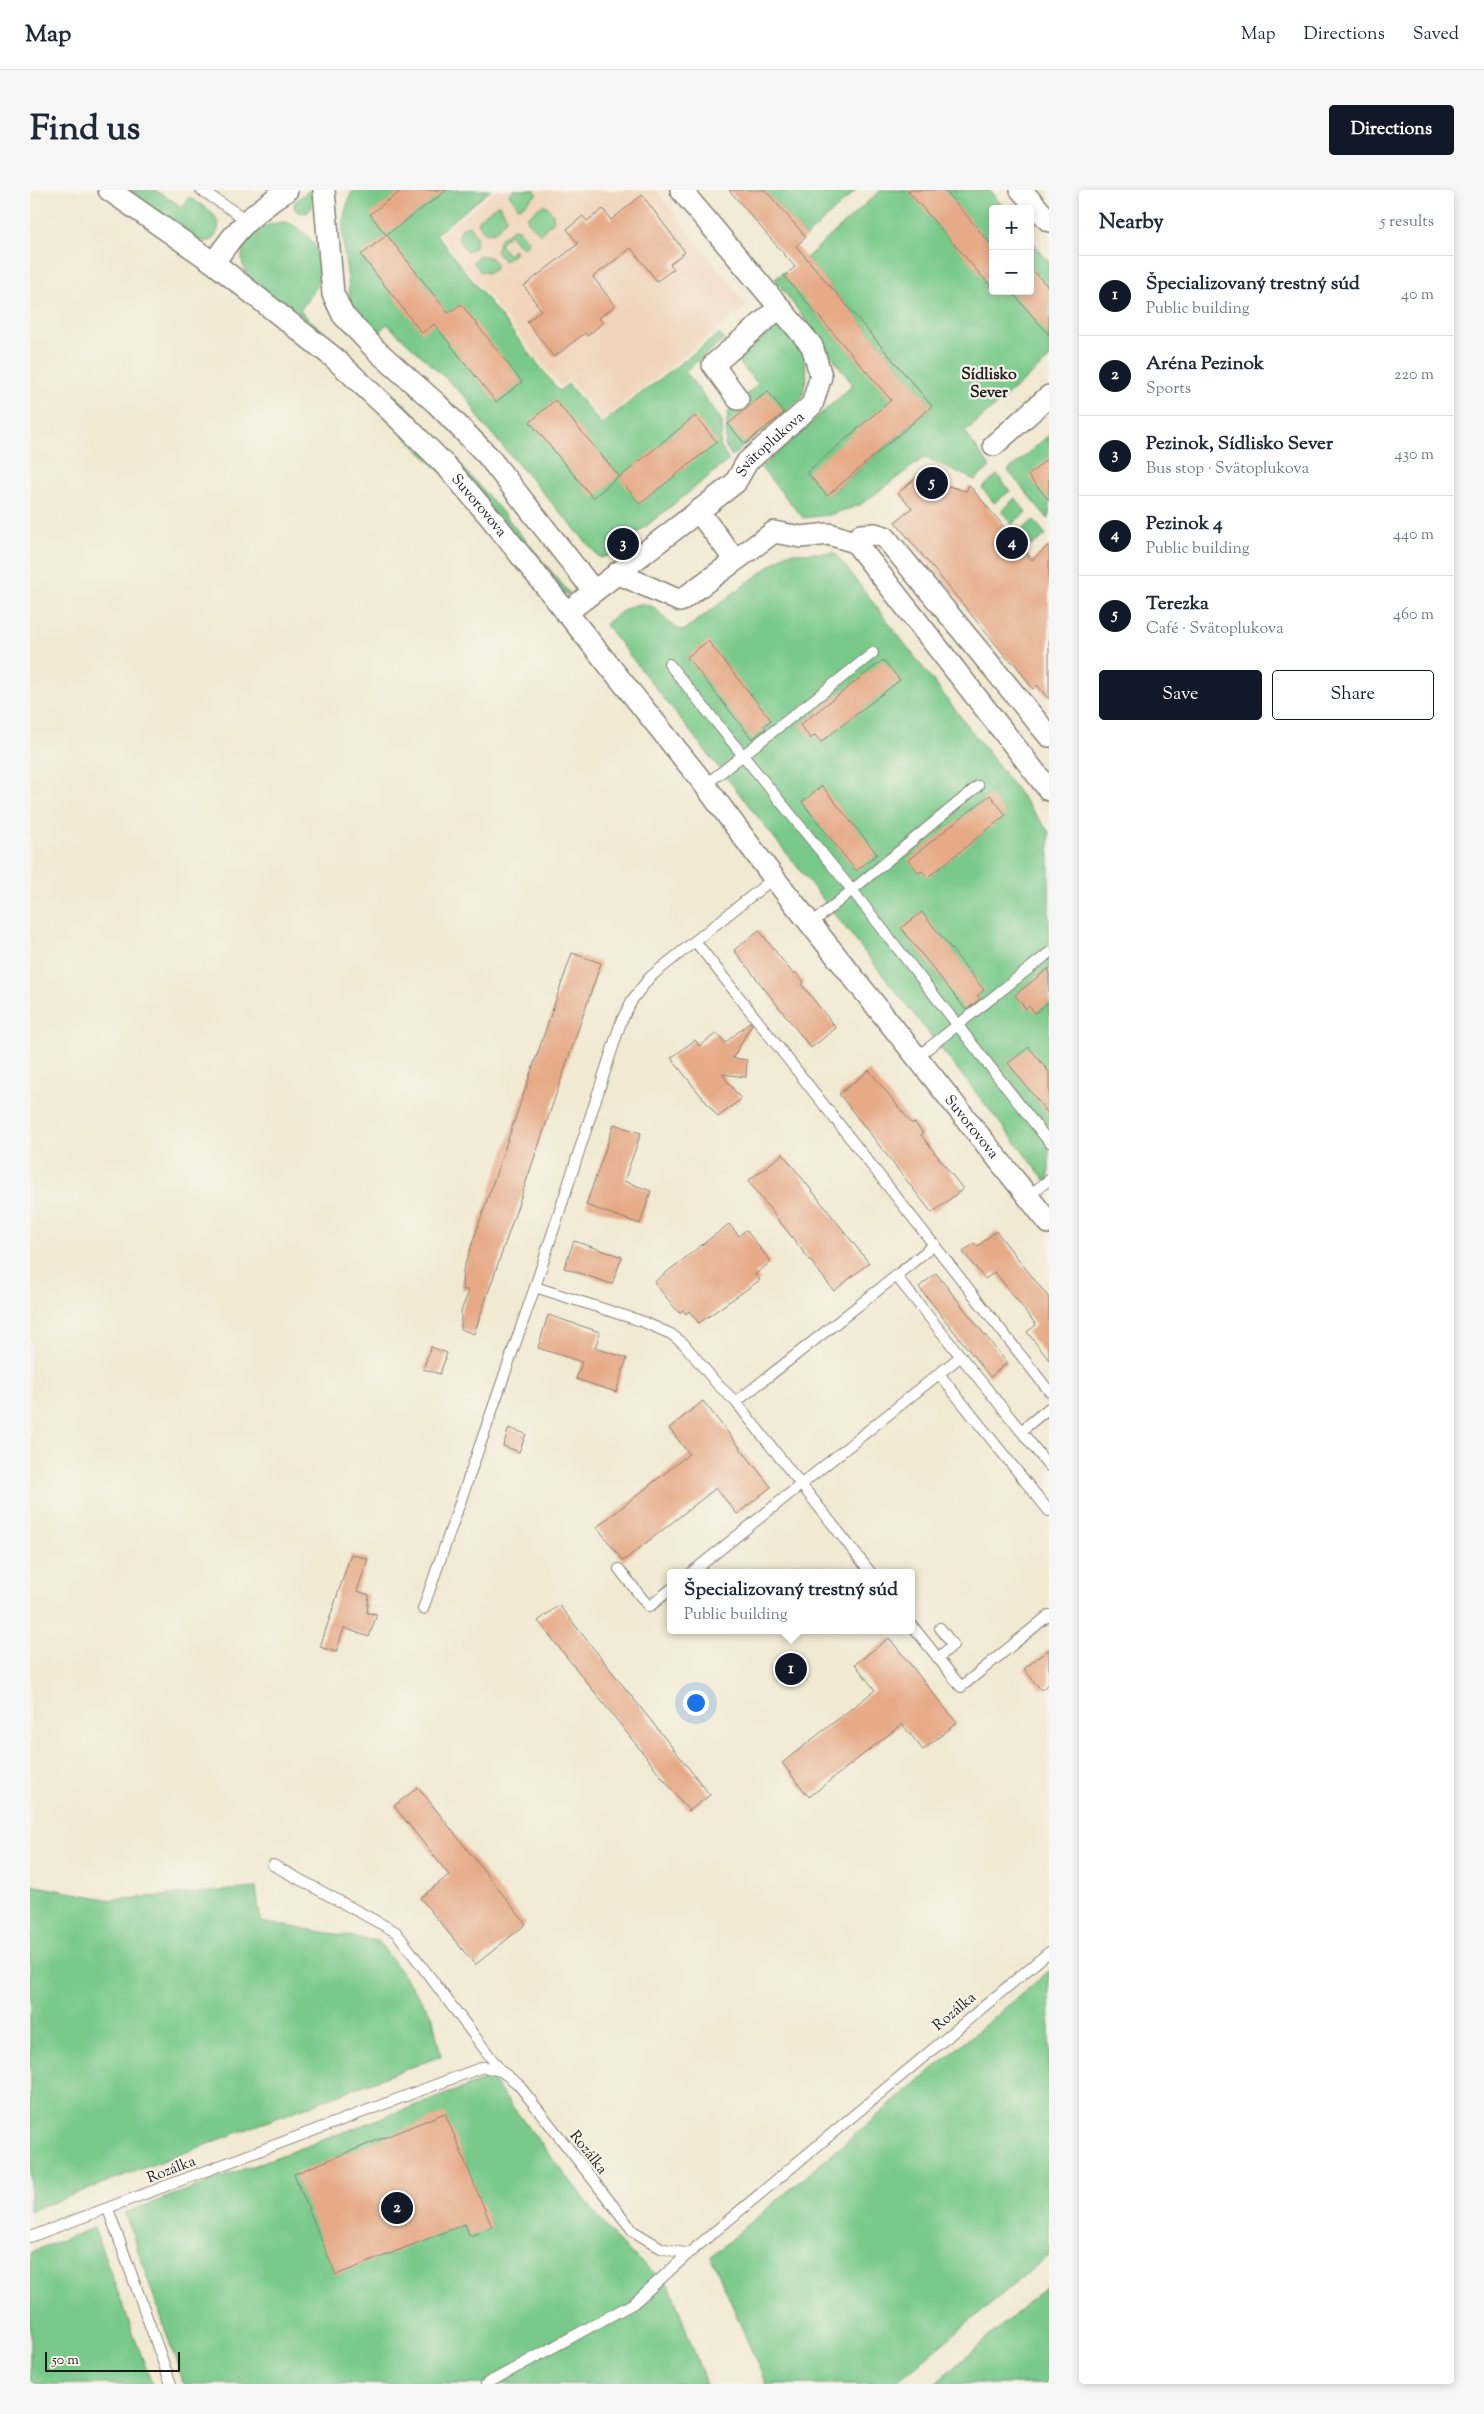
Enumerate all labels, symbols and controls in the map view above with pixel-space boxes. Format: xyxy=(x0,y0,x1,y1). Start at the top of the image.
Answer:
text: Map xyxy=(25,18,71,52)
text: Map xyxy=(1241,22,1276,48)
text: Directions xyxy=(1304,22,1385,48)
text: Saved xyxy=(1413,22,1459,48)
text: Find us xyxy=(30,105,140,156)
button: Directions xyxy=(1329,105,1454,155)
map controls xyxy=(989,205,1034,295)
button: + xyxy=(989,205,1034,250)
text: Nearby xyxy=(1099,208,1164,238)
text: 5 results xyxy=(1380,211,1434,234)
button: − xyxy=(989,250,1034,295)
text: Špecializovaný trestný súd xyxy=(1146,271,1360,298)
text: 1 xyxy=(1112,284,1118,307)
text: 40 m xyxy=(1401,284,1434,307)
text: Public building xyxy=(1146,298,1250,321)
text: Aréna Pezinok xyxy=(1146,351,1264,378)
district label: Sídlisko Sever xyxy=(961,364,1017,405)
text: 2 xyxy=(1111,364,1119,387)
text: 220 m xyxy=(1394,364,1434,387)
text: Sports xyxy=(1146,378,1191,401)
street label: Svätoplukova xyxy=(731,407,810,481)
text: Pezinok, Sídlisko Sever xyxy=(1146,431,1333,458)
text: 3 xyxy=(1112,444,1118,467)
text: 430 m xyxy=(1395,444,1434,467)
text: Bus stop · Svätoplukova xyxy=(1146,458,1309,481)
pin: 5 xyxy=(916,464,948,502)
street label: Suvorovova xyxy=(446,470,511,542)
text: Pezinok 4 xyxy=(1146,511,1223,538)
pin: 4 xyxy=(996,524,1028,562)
text: 4 xyxy=(1111,524,1119,547)
text: 440 m xyxy=(1393,524,1434,547)
pin: 3 xyxy=(607,525,639,563)
text: Public building xyxy=(1146,538,1250,561)
text: Terezka xyxy=(1146,591,1209,618)
text: 5 xyxy=(1112,604,1118,627)
text: 460 m xyxy=(1393,604,1434,627)
text: Café · Svätoplukova xyxy=(1146,618,1284,641)
button: Save xyxy=(1099,670,1262,720)
button: Share xyxy=(1272,670,1434,720)
street label: Suvorovova xyxy=(939,1091,1003,1164)
popup xyxy=(667,1569,915,1634)
text: Špecializovaný trestný súd xyxy=(684,1577,898,1604)
text: Public building xyxy=(684,1604,788,1627)
pin: 1 xyxy=(775,1650,807,1688)
your location xyxy=(683,1690,709,1716)
street label: Rozálka xyxy=(929,1988,981,2036)
street label: Rozálka xyxy=(564,2127,612,2179)
street label: Rozálka xyxy=(144,2152,199,2189)
pin: 2 xyxy=(381,2189,413,2227)
scale bar xyxy=(45,2349,180,2372)
text: 50 m xyxy=(52,2351,79,2371)

